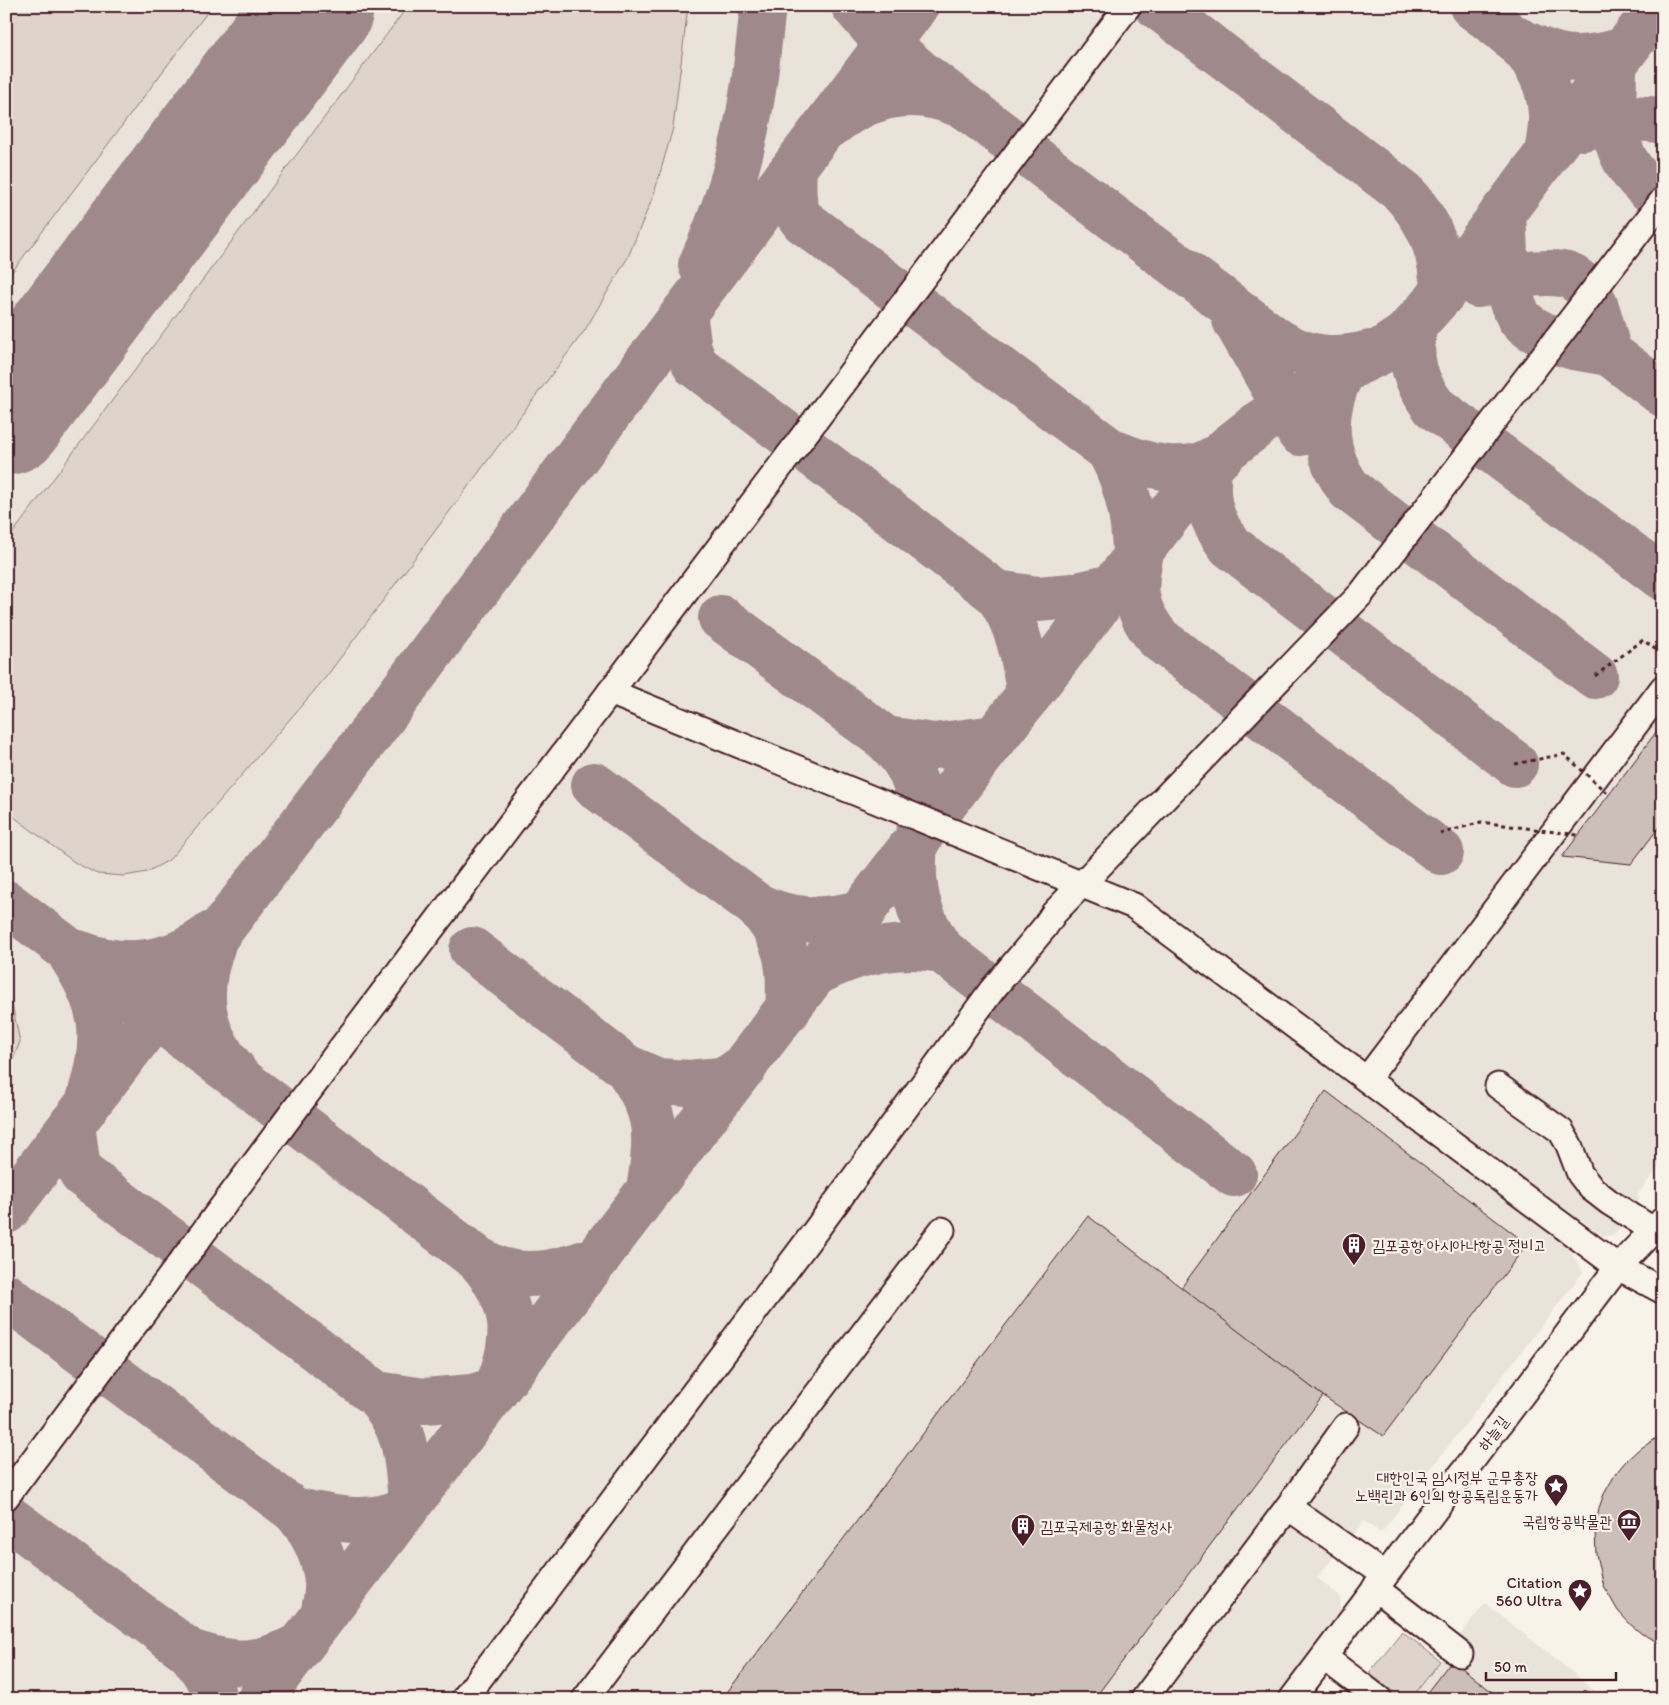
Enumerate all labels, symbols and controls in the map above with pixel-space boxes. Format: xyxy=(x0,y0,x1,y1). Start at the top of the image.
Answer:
building icon: 김포공항 아시아나항공 정비고 xyxy=(1341,1232,1367,1266)
place label: 김포공항 아시아나항공 정비고 xyxy=(1372,1236,1547,1255)
street label: 하늘길 xyxy=(1474,1412,1512,1454)
place label: 대한인국 임시정부 군무총장 노백린과 6인의 항공독립운동가 xyxy=(1355,1468,1538,1505)
place icon: 대한인국 임시정부 군무총장 노백린과 6인의 항공독립운동가 xyxy=(1543,1473,1569,1507)
museum icon: 국립항공박물관 xyxy=(1616,1508,1642,1542)
place label: 국립항공박물관 xyxy=(1522,1512,1612,1531)
building icon: 김포국제공항 화물청사 xyxy=(1010,1513,1036,1547)
place label: 김포국제공항 화물청사 xyxy=(1040,1517,1172,1536)
place label: Citation 560 Ultra xyxy=(1496,1573,1563,1610)
place icon: Citation 560 Ultra xyxy=(1567,1578,1593,1612)
scale bar xyxy=(1486,1650,1616,1682)
text: 50 m xyxy=(1494,1658,1527,1676)

